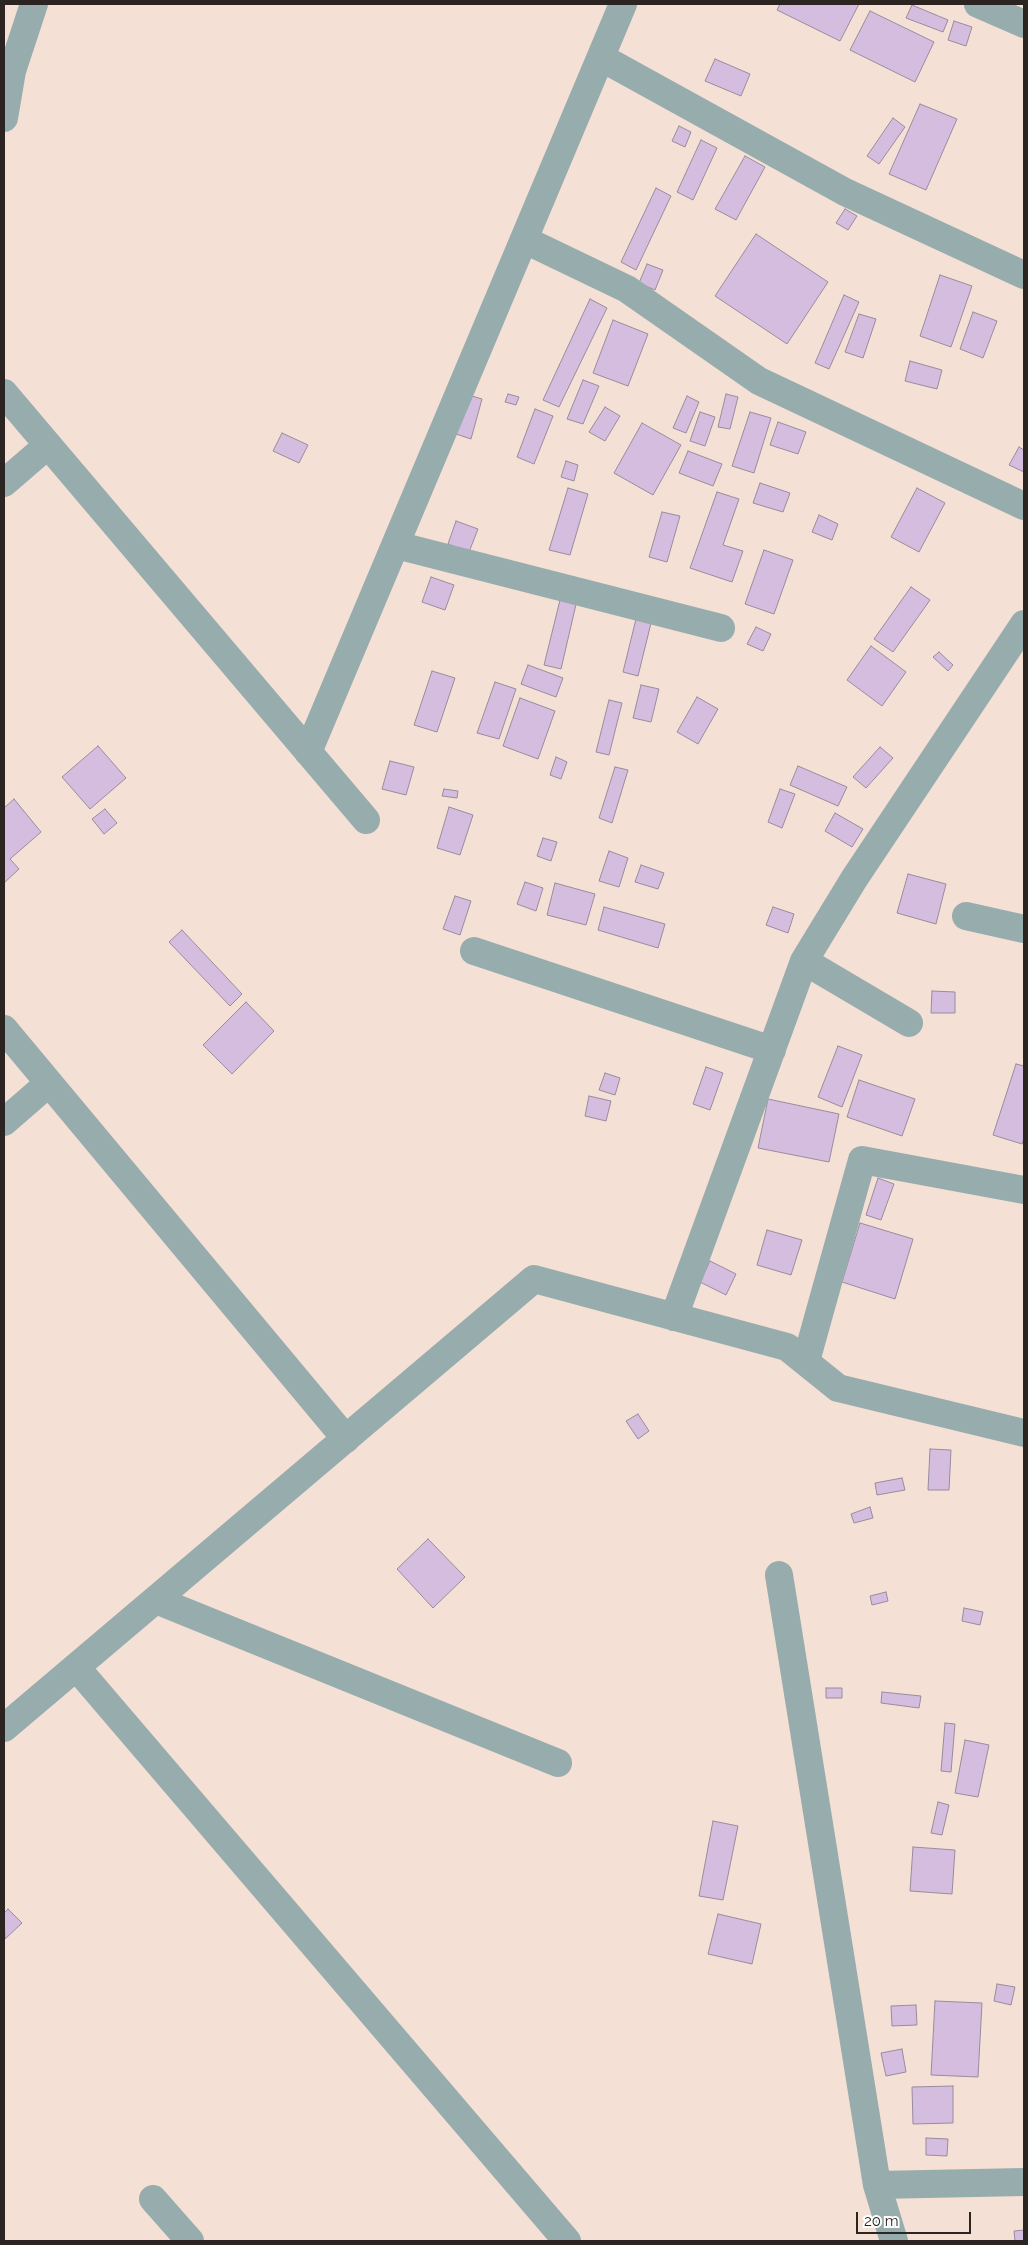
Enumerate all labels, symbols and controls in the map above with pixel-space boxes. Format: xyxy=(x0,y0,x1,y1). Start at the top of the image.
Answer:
scale bar xyxy=(858,2202,973,2234)
text: 20 m xyxy=(864,2212,899,2230)

